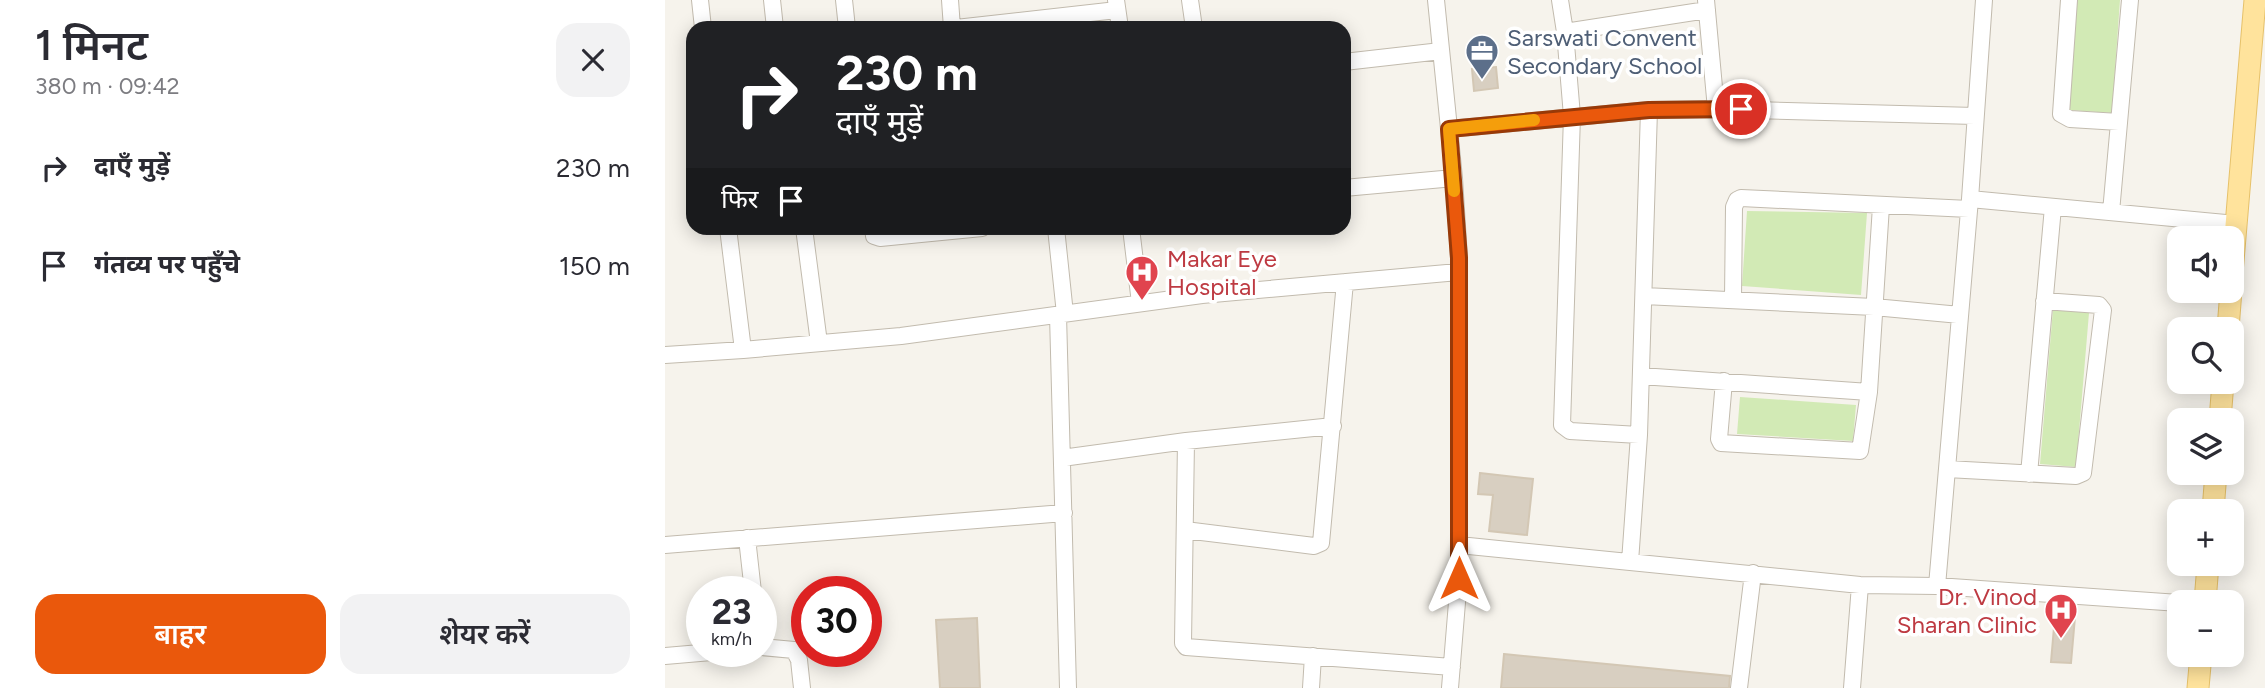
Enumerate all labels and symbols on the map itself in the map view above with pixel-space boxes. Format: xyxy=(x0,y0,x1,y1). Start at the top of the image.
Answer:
place label: Sarswati Convent Secondary School xyxy=(1507,23,1702,80)
office icon: Sarswati Convent Secondary School xyxy=(1463,32,1501,81)
pin xyxy=(1711,79,1771,139)
place label: Makar Eye Hospital xyxy=(1167,244,1277,301)
hospital icon: Makar Eye Hospital xyxy=(1123,253,1161,302)
position arrow xyxy=(1422,541,1496,615)
speed limit sign: 30 xyxy=(791,576,882,667)
place label: Dr. Vinod Sharan Clinic xyxy=(1897,582,2037,639)
hospital icon: Dr. Vinod Sharan Clinic xyxy=(2042,591,2080,640)

